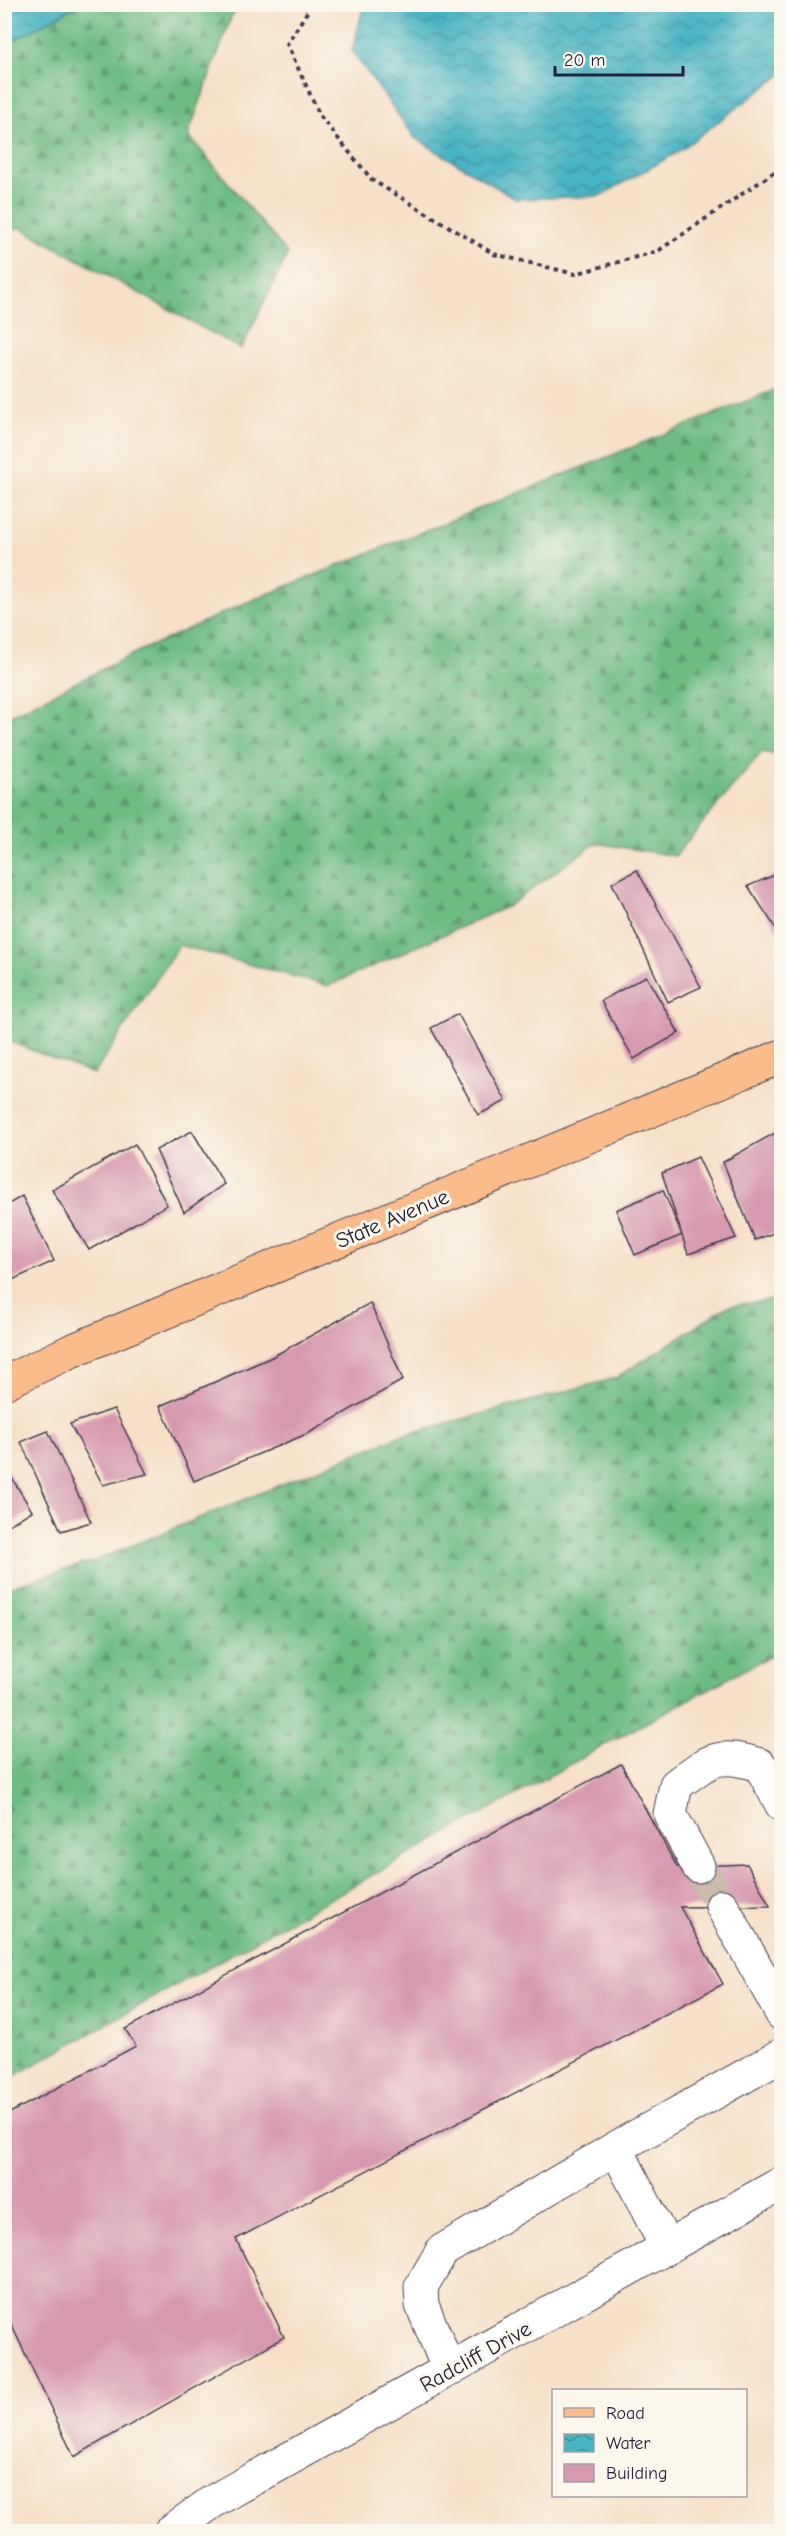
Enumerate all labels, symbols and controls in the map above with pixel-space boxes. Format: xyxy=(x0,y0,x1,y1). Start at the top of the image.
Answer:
scale bar xyxy=(555,39,682,77)
text: 20 m xyxy=(564,50,605,71)
street label: State Avenue xyxy=(332,1183,453,1254)
street label: Radcliff Drive xyxy=(415,2316,536,2398)
legend xyxy=(552,2389,747,2497)
text: Road xyxy=(606,2403,645,2424)
text: Water xyxy=(606,2433,651,2454)
text: Building xyxy=(606,2463,668,2484)

